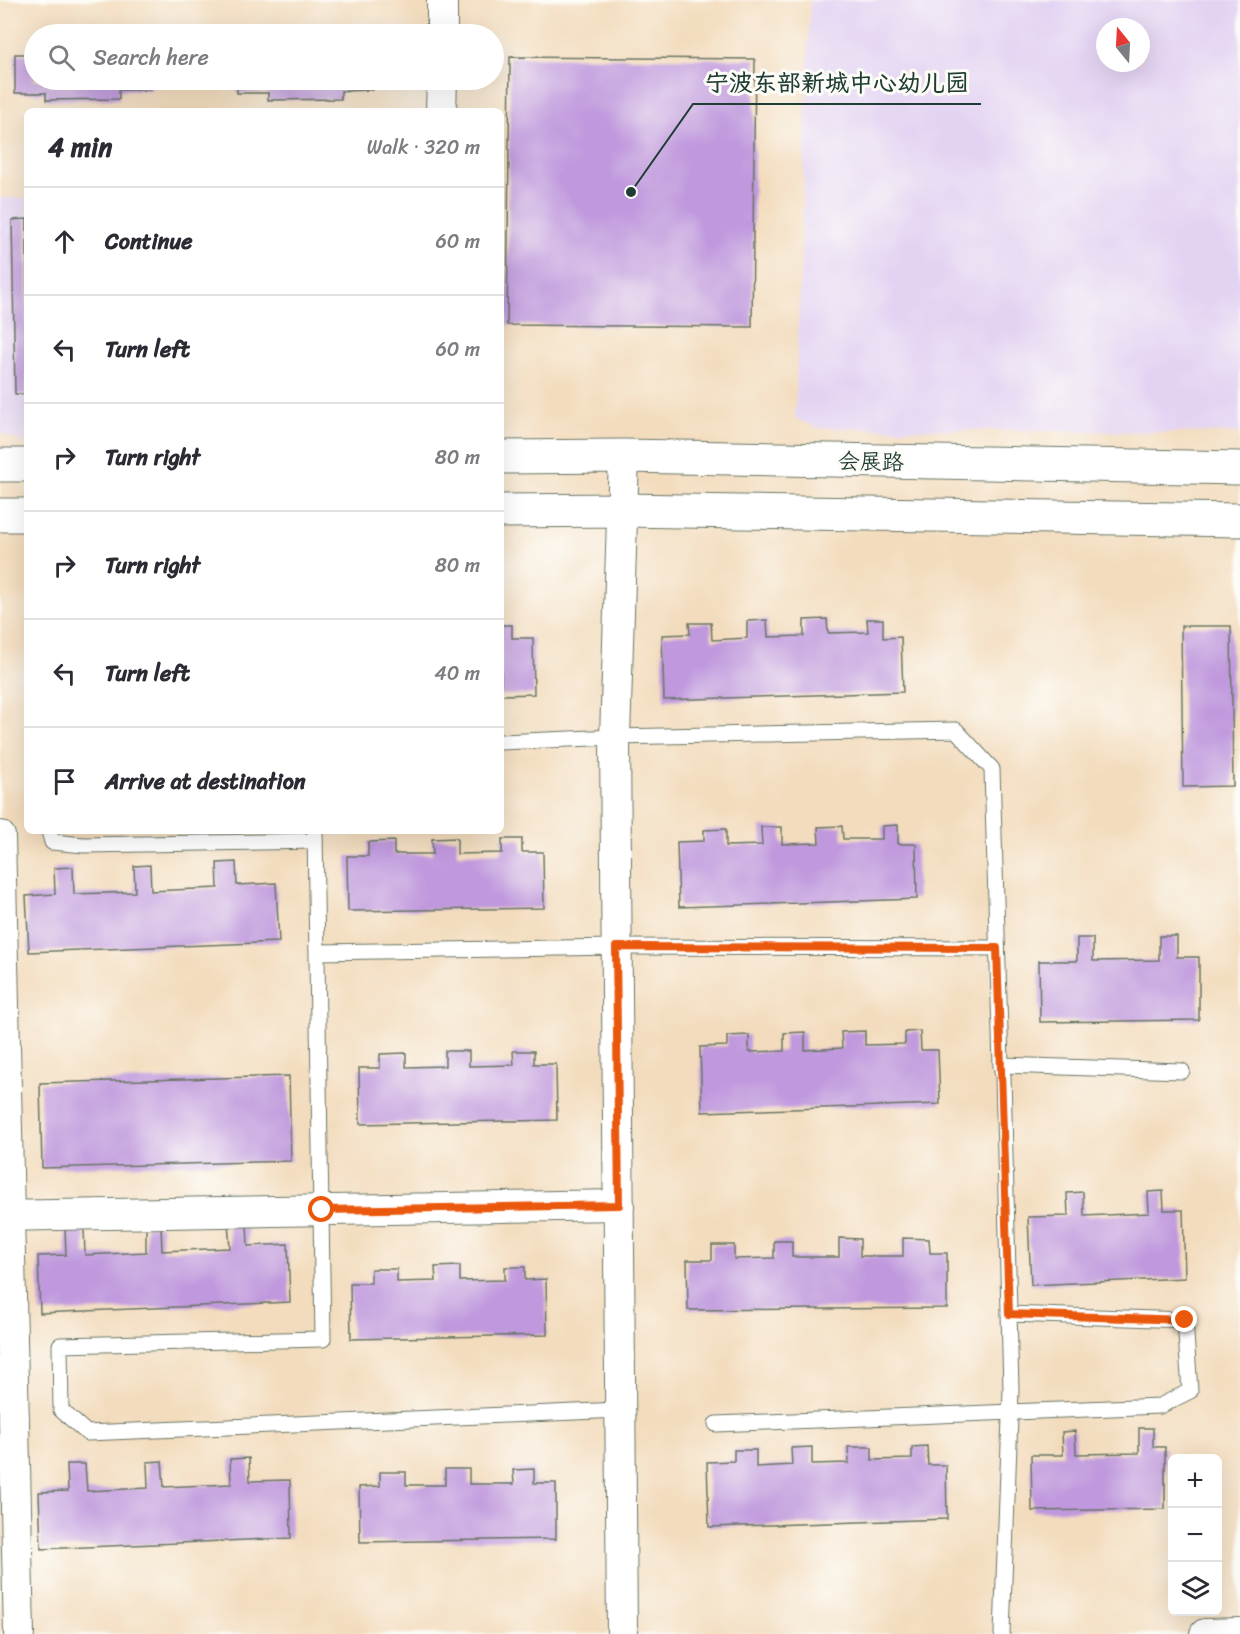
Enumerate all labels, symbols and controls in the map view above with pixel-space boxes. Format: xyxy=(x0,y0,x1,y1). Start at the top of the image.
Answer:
north arrow xyxy=(1096,18,1150,72)
search box xyxy=(24,24,504,90)
text: Search here xyxy=(93,38,209,77)
icon: search xyxy=(45,41,78,74)
callout: 宁波东部新城中心幼儿园 xyxy=(693,62,981,104)
text: 宁波东部新城中心幼儿园 xyxy=(705,62,969,104)
text: 4 min xyxy=(48,124,112,170)
text: Walk · 320 m xyxy=(367,130,480,165)
text: Continue xyxy=(105,222,193,261)
text: 60 m xyxy=(435,224,480,259)
icon: ahead xyxy=(48,225,81,258)
text: Turn left xyxy=(105,330,190,369)
text: 60 m xyxy=(435,332,480,367)
icon: left xyxy=(48,333,81,366)
text: Turn right xyxy=(105,438,200,477)
text: 80 m xyxy=(435,440,480,475)
icon: right xyxy=(48,441,81,474)
street label: 会展路 xyxy=(838,441,904,482)
text: Turn right xyxy=(105,546,200,585)
text: 80 m xyxy=(435,548,480,583)
icon: right xyxy=(48,549,81,582)
text: Turn left xyxy=(105,654,190,693)
text: 40 m xyxy=(434,656,480,691)
icon: left xyxy=(48,657,81,690)
text: Arrive at destination xyxy=(105,762,306,801)
icon: arrive xyxy=(48,765,81,798)
route start xyxy=(308,1196,334,1222)
route end xyxy=(1171,1306,1197,1332)
map controls xyxy=(1168,1454,1222,1616)
button: + xyxy=(1168,1454,1222,1508)
button: − xyxy=(1168,1508,1222,1562)
button: layers xyxy=(1168,1562,1222,1616)

